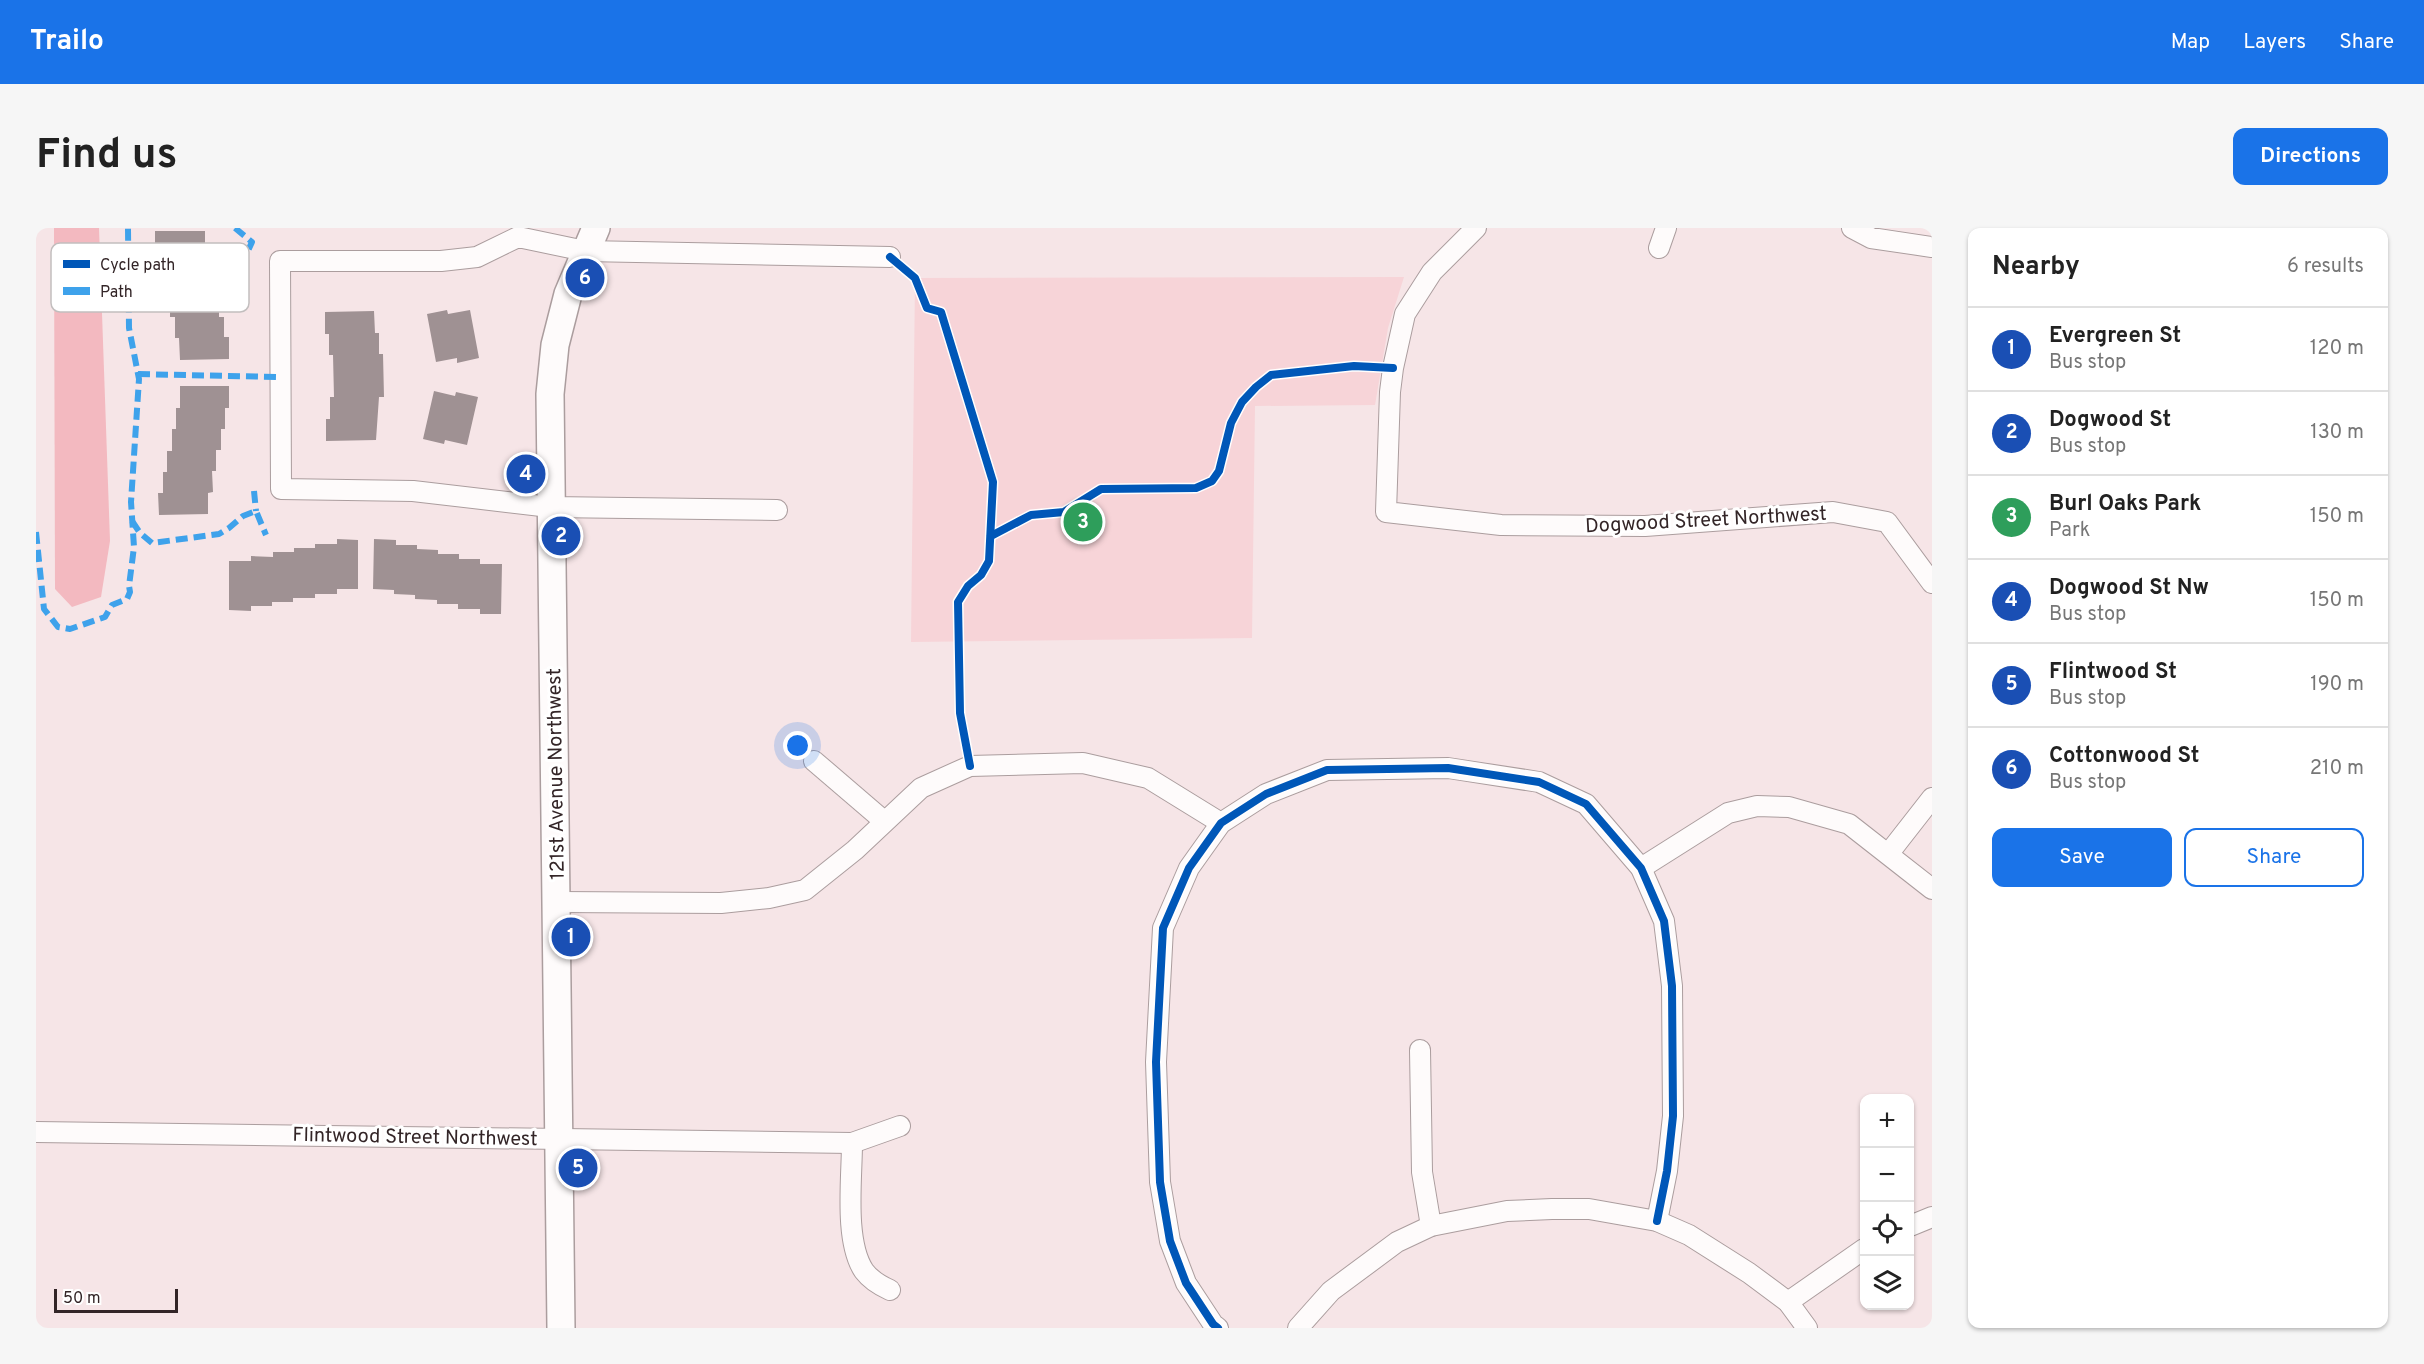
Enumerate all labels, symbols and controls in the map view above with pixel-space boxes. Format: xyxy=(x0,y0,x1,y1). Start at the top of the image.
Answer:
text: Trailo xyxy=(30,24,104,60)
text: Map xyxy=(2171,29,2210,56)
text: Layers xyxy=(2243,29,2306,56)
text: Share xyxy=(2339,29,2394,56)
button: Directions xyxy=(2233,128,2388,185)
text: Find us xyxy=(36,130,177,183)
legend xyxy=(51,243,249,312)
text: Nearby xyxy=(1992,251,2080,284)
text: 6 results xyxy=(2287,254,2364,280)
text: Cycle path xyxy=(100,256,175,276)
pin: 6 xyxy=(566,256,604,300)
text: Path xyxy=(100,283,133,303)
text: Evergreen St xyxy=(2049,323,2181,350)
text: 1 xyxy=(2008,336,2016,362)
text: 120 m xyxy=(2310,336,2364,362)
text: Bus stop xyxy=(2049,350,2126,376)
text: Dogwood St xyxy=(2049,407,2171,434)
text: 2 xyxy=(2005,420,2018,446)
text: 130 m xyxy=(2310,420,2364,446)
text: Bus stop xyxy=(2049,434,2126,460)
pin: 4 xyxy=(506,452,546,496)
text: Burl Oaks Park xyxy=(2049,491,2201,518)
pin: 3 xyxy=(1064,500,1102,544)
street label: Dogwood Street Northwest xyxy=(1585,502,1828,540)
text: 3 xyxy=(2006,504,2018,530)
text: 150 m xyxy=(2310,504,2364,530)
pin: 2 xyxy=(542,514,580,558)
text: Park xyxy=(2049,518,2090,544)
text: Dogwood St Nw xyxy=(2049,575,2209,602)
text: 4 xyxy=(2005,588,2018,614)
text: 150 m xyxy=(2310,588,2364,614)
text: Bus stop xyxy=(2049,602,2126,628)
text: Flintwood St xyxy=(2049,659,2177,686)
street label: 121st Avenue Northwest xyxy=(542,668,572,880)
text: 5 xyxy=(2005,672,2018,698)
text: 190 m xyxy=(2310,672,2364,698)
text: Bus stop xyxy=(2049,686,2126,712)
your location xyxy=(783,731,812,760)
text: Cottonwood St xyxy=(2049,743,2199,770)
text: 6 xyxy=(2005,756,2018,782)
text: 210 m xyxy=(2310,756,2364,782)
text: Bus stop xyxy=(2049,770,2126,796)
button: Save xyxy=(1992,828,2172,887)
button: Share xyxy=(2184,828,2364,887)
pin: 1 xyxy=(552,914,590,960)
map controls xyxy=(1860,1094,1914,1310)
button: + xyxy=(1860,1094,1914,1148)
street label: Flintwood Street Northwest xyxy=(292,1123,538,1153)
pin: 5 xyxy=(558,1146,598,1190)
button: − xyxy=(1860,1148,1914,1202)
button: locate xyxy=(1860,1202,1914,1256)
button: layers xyxy=(1860,1256,1914,1310)
scale bar xyxy=(54,1286,178,1314)
text: 50 m xyxy=(63,1289,101,1309)

